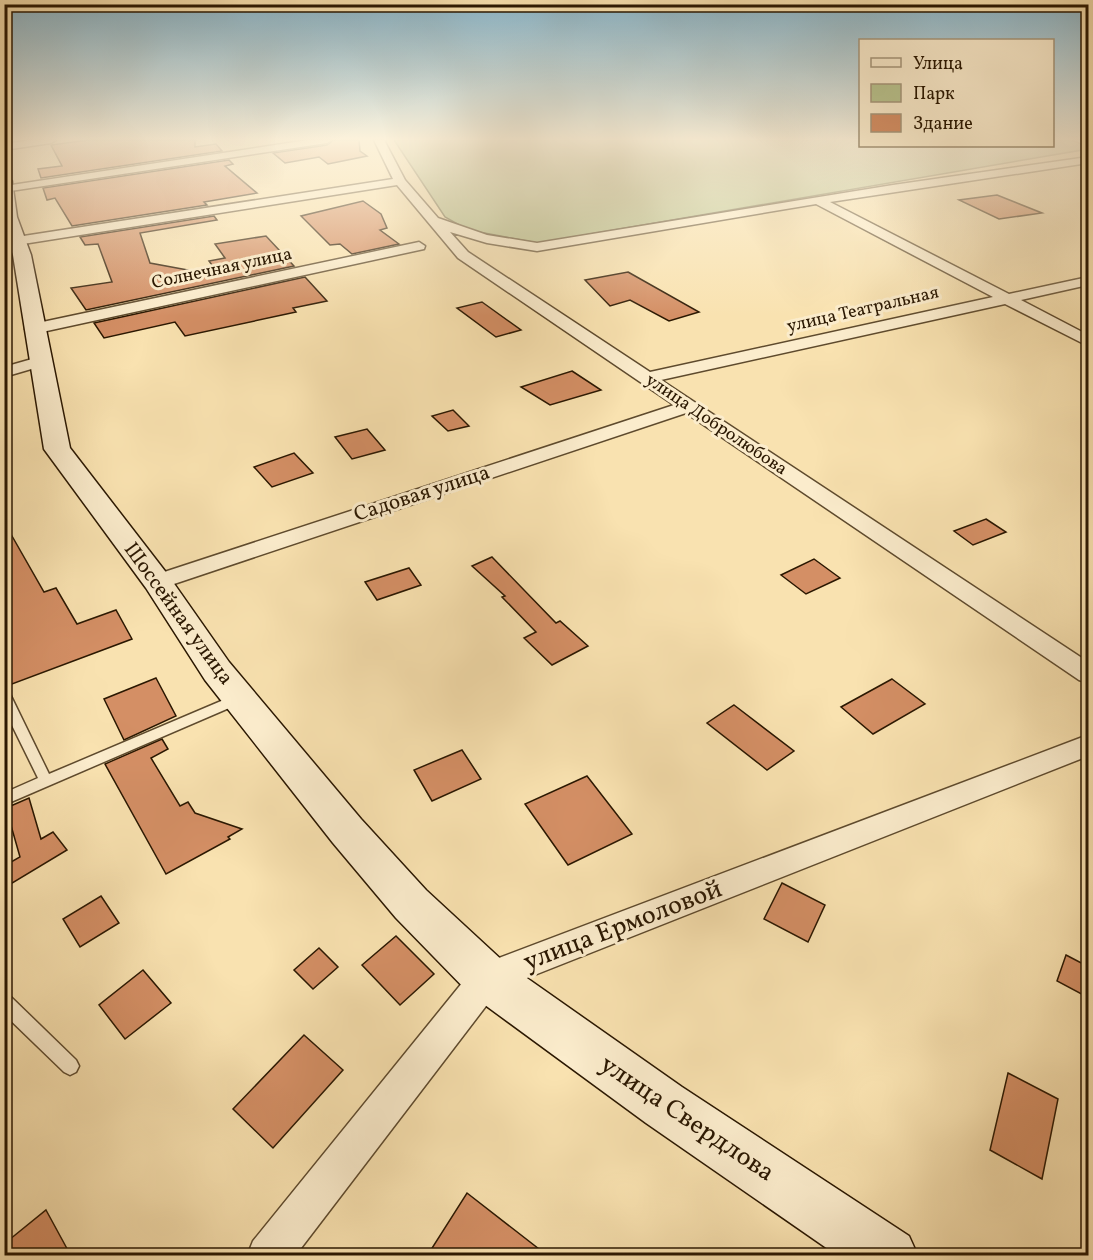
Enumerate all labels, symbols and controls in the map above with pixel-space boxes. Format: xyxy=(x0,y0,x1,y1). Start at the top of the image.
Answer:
legend xyxy=(859,39,1054,147)
text: Улица xyxy=(913,52,963,77)
text: Парк xyxy=(913,82,955,107)
text: Здание xyxy=(913,112,973,137)
street label: Солнечная улица xyxy=(150,242,294,296)
street label: улица Театральная xyxy=(785,280,941,340)
street label: улица Добролюбова xyxy=(640,368,792,482)
street label: Садовая улица xyxy=(350,458,494,530)
street label: Шоссейная улица xyxy=(116,537,240,691)
street label: улица Ермоловой xyxy=(518,872,728,980)
street label: улица Свердлова xyxy=(592,1047,782,1191)

